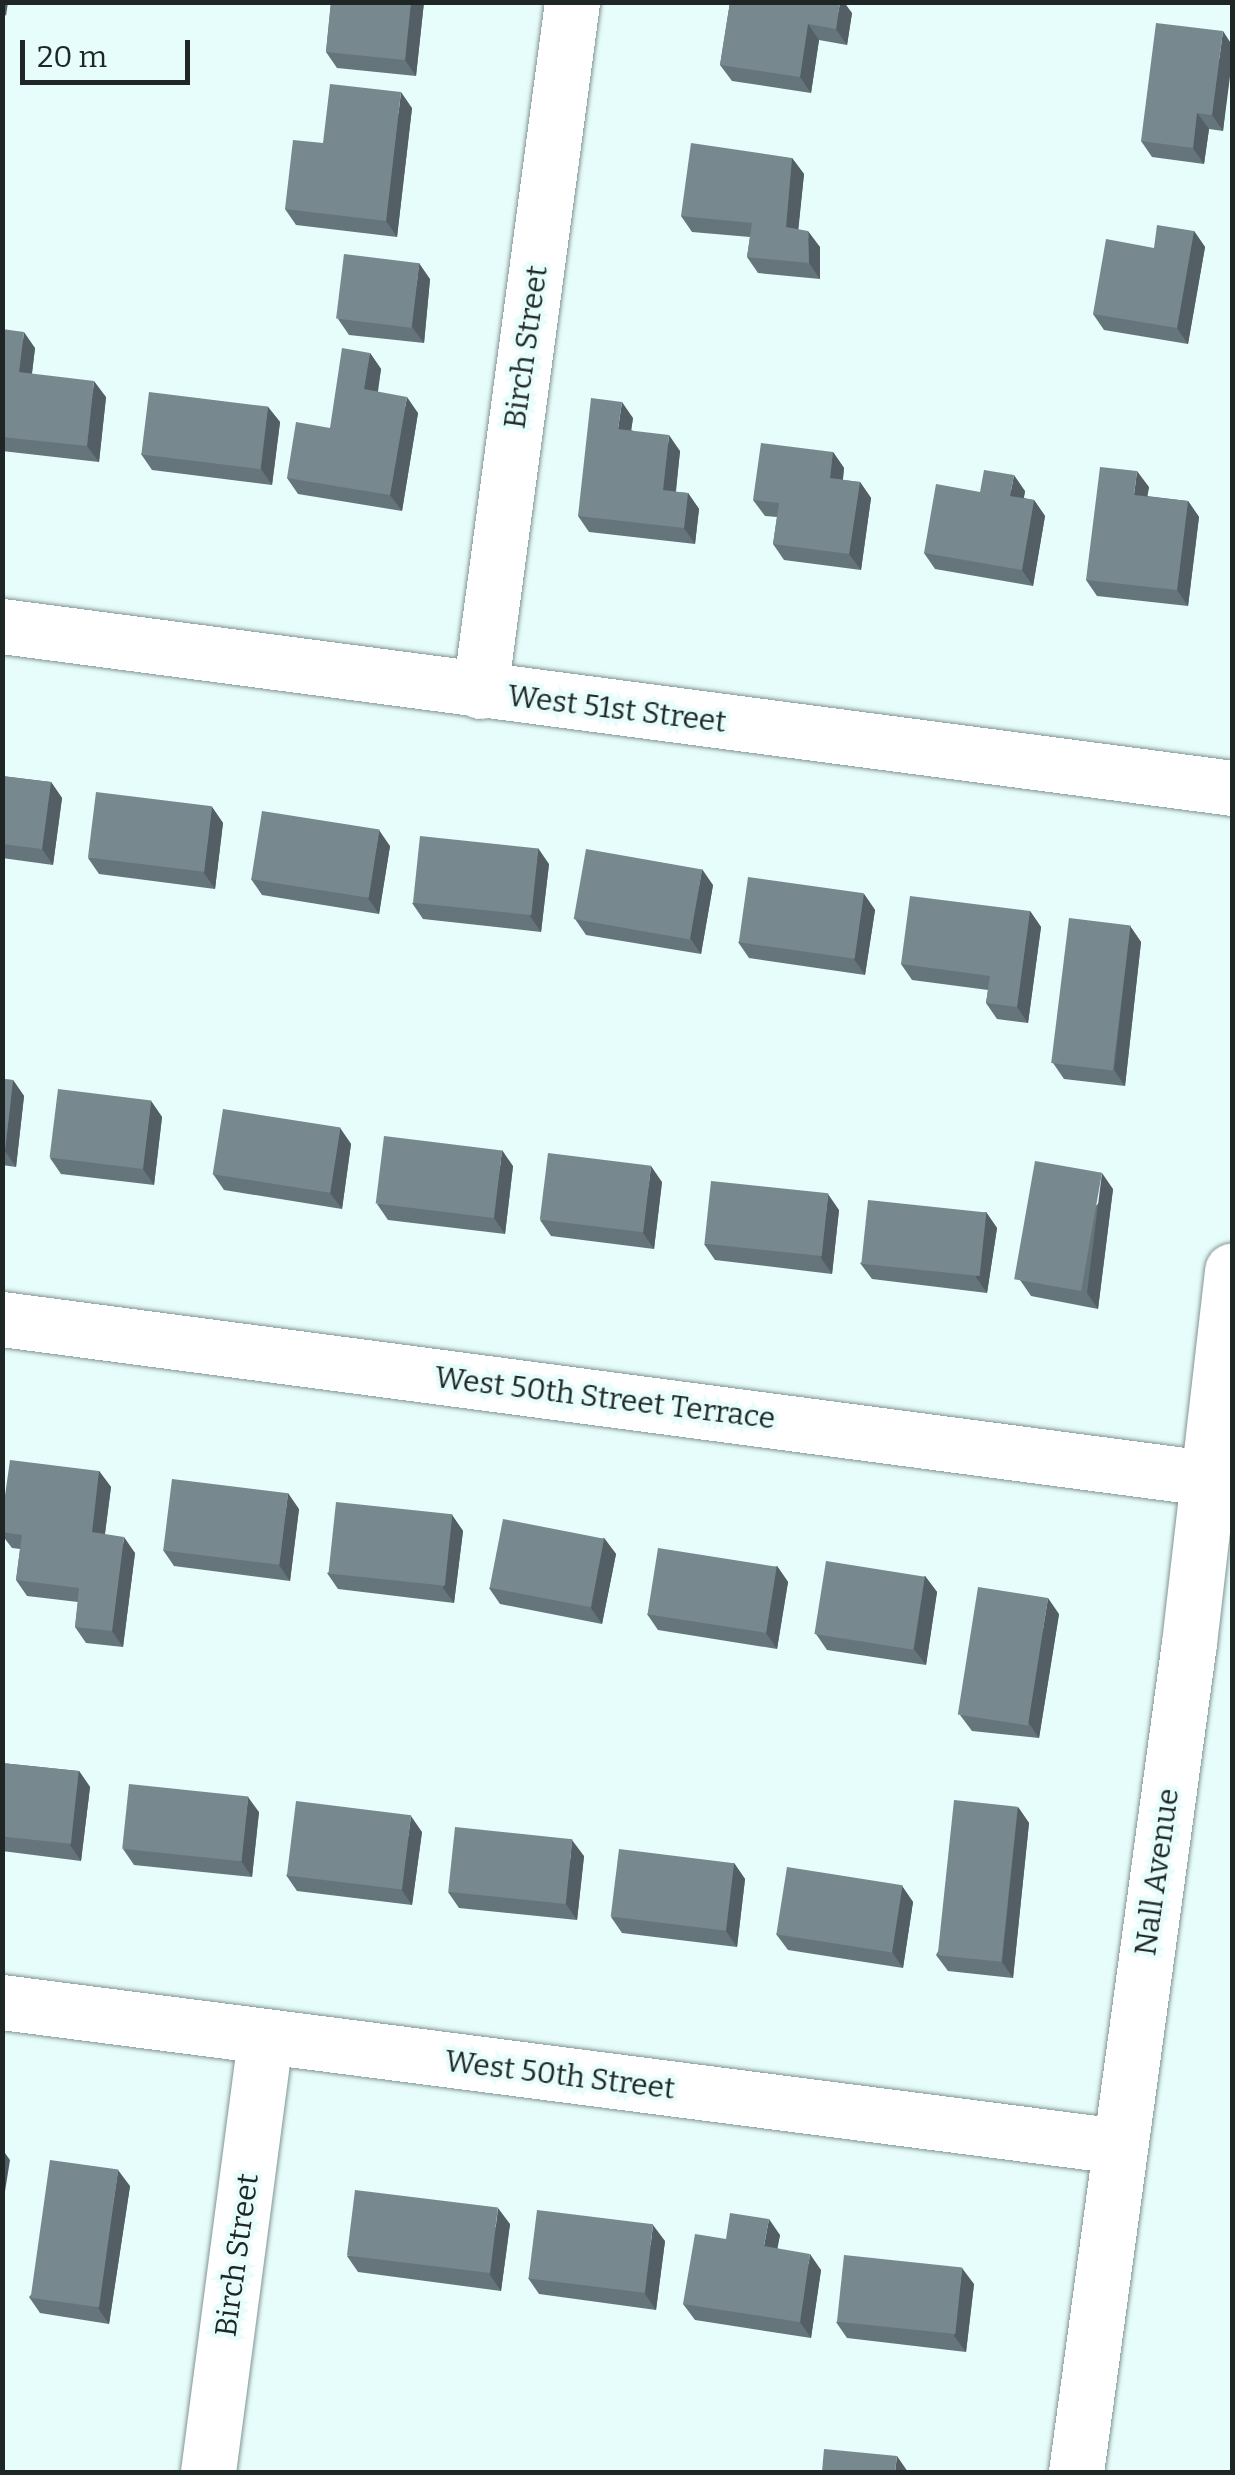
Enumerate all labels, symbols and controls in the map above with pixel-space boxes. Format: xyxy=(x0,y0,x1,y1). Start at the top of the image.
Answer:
scale bar xyxy=(25,20,195,82)
text: 20 m xyxy=(37,39,107,75)
street label: Birch Street xyxy=(497,263,555,431)
street label: West 51st Street xyxy=(506,678,728,740)
street label: West 50th Street Terrace xyxy=(433,1359,777,1437)
street label: Nall Avenue xyxy=(1127,1786,1187,1958)
street label: West 50th Street xyxy=(443,2043,677,2107)
street label: Birch Street xyxy=(208,2171,266,2339)

